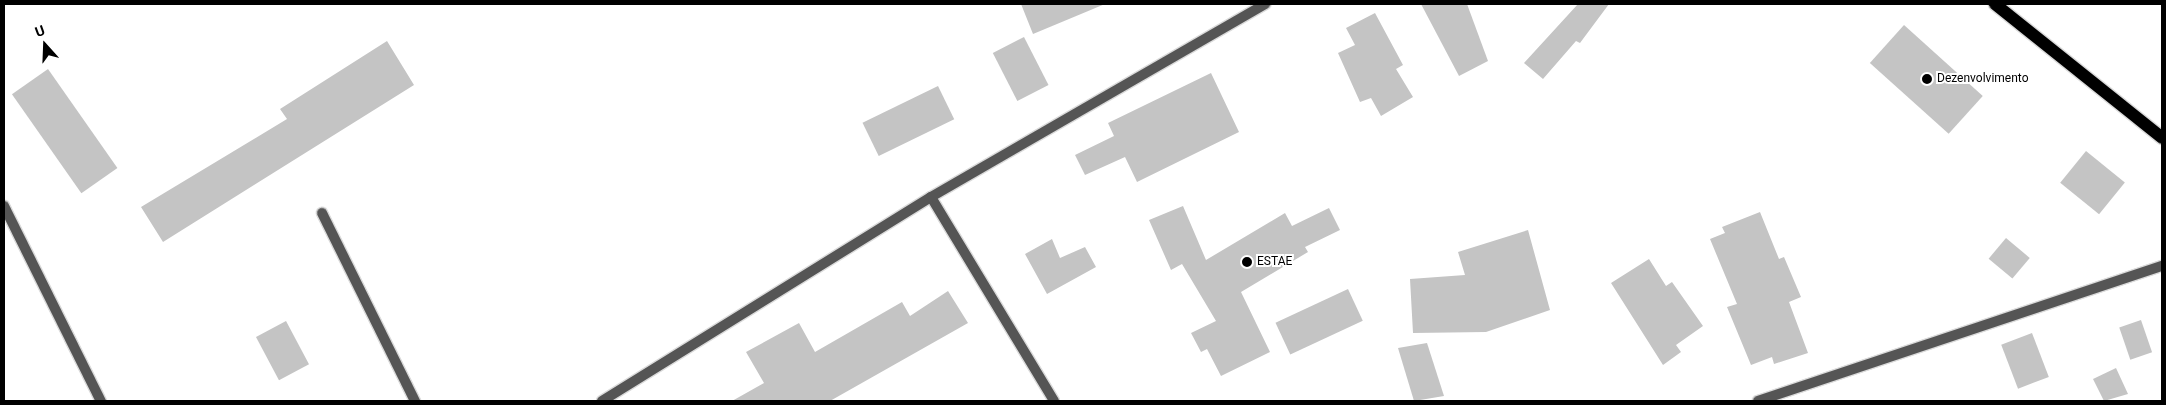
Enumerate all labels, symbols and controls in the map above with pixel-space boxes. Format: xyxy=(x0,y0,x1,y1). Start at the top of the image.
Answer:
north arrow xyxy=(20,20,70,70)
text: U xyxy=(33,22,47,40)
place label: Dezenvolvimento xyxy=(1937,72,2028,86)
marker: Dezenvolvimento xyxy=(1921,73,1933,85)
place label: ESTAE xyxy=(1257,255,1292,269)
marker: ESTAE xyxy=(1241,256,1253,268)

